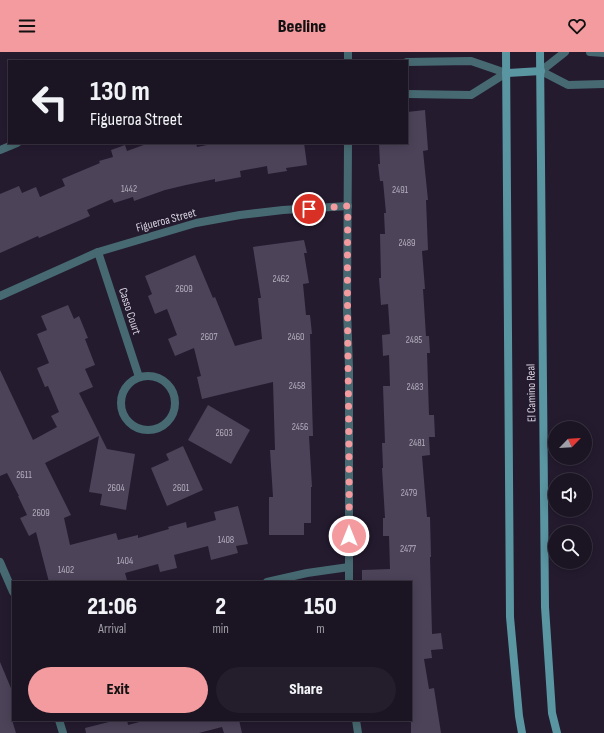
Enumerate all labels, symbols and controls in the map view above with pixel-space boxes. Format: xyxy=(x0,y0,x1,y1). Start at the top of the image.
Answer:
icon: menu xyxy=(16,15,38,37)
icon: heart xyxy=(566,15,588,37)
text: Beeline xyxy=(278,16,326,37)
text: 130 m xyxy=(90,75,150,108)
icon: left xyxy=(24,76,76,128)
text: Figueroa Street xyxy=(90,109,182,130)
house number: 1442 xyxy=(121,183,137,195)
house number: 2491 xyxy=(392,184,409,196)
pin xyxy=(292,192,326,226)
icon: arrive xyxy=(298,198,320,220)
street label: Figueroa Street xyxy=(134,205,198,236)
house number: 2489 xyxy=(398,237,416,249)
house number: 2462 xyxy=(273,273,289,285)
house number: 2609 xyxy=(175,283,193,295)
street label: Casso Court xyxy=(115,286,144,337)
house number: 2607 xyxy=(201,331,217,343)
house number: 2460 xyxy=(287,331,305,343)
house number: 2485 xyxy=(406,334,422,346)
street label: El Camino Real xyxy=(523,364,540,422)
house number: 2458 xyxy=(289,380,305,392)
house number: 2483 xyxy=(407,381,423,393)
house number: 2456 xyxy=(292,421,308,433)
north arrow xyxy=(548,421,592,465)
map controls xyxy=(548,421,592,569)
house number: 2603 xyxy=(215,427,233,439)
house number: 2481 xyxy=(409,437,426,449)
house number: 2611 xyxy=(16,469,32,481)
button: sound xyxy=(548,473,592,517)
house number: 2604 xyxy=(107,482,125,494)
house number: 2601 xyxy=(173,482,190,494)
house number: 2479 xyxy=(401,487,417,499)
house number: 2609 xyxy=(32,507,50,519)
position arrow xyxy=(328,515,370,557)
button: search xyxy=(548,525,592,569)
house number: 1408 xyxy=(218,534,234,546)
house number: 2477 xyxy=(400,543,416,555)
house number: 1404 xyxy=(117,555,133,567)
house number: 1402 xyxy=(58,564,74,576)
text: 21:06 xyxy=(87,592,137,621)
text: 2 xyxy=(215,592,226,621)
text: 150 xyxy=(304,592,337,621)
text: Arrival xyxy=(98,621,126,637)
text: min xyxy=(212,621,229,637)
text: m xyxy=(316,621,325,637)
button: Exit xyxy=(28,667,208,713)
button: Share xyxy=(216,667,396,713)

